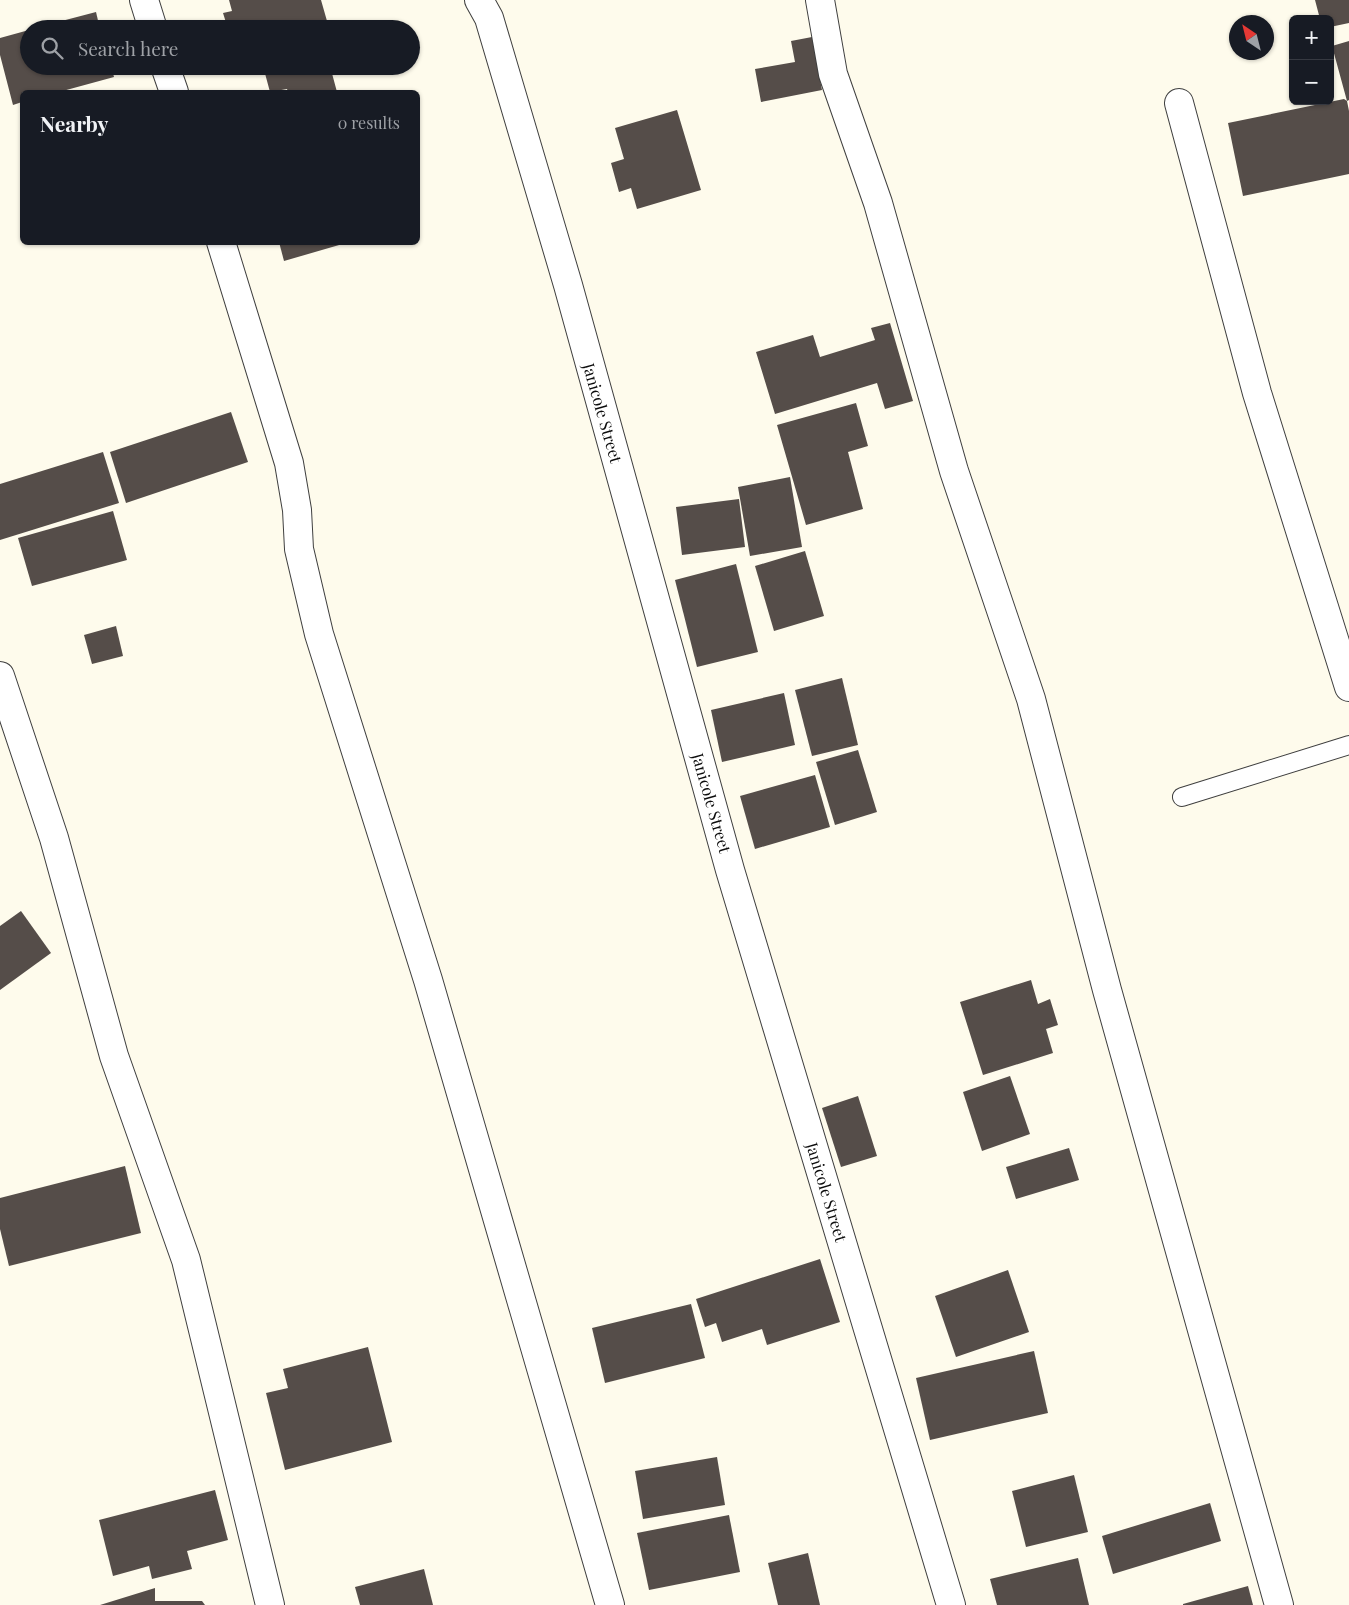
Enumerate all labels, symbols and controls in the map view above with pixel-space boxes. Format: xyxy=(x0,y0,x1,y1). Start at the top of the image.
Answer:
north arrow xyxy=(1229,15,1274,60)
map controls xyxy=(1289,15,1334,105)
button: + xyxy=(1289,15,1334,60)
search box xyxy=(20,20,420,75)
icon: search xyxy=(38,34,66,62)
text: Search here xyxy=(78,35,178,61)
button: − xyxy=(1289,60,1334,105)
text: Nearby xyxy=(40,109,109,137)
text: 0 results xyxy=(338,112,400,133)
street label: Janicole Street xyxy=(578,360,627,466)
street label: Janicole Street xyxy=(687,750,736,856)
street label: Janicole Street xyxy=(802,1139,852,1245)

